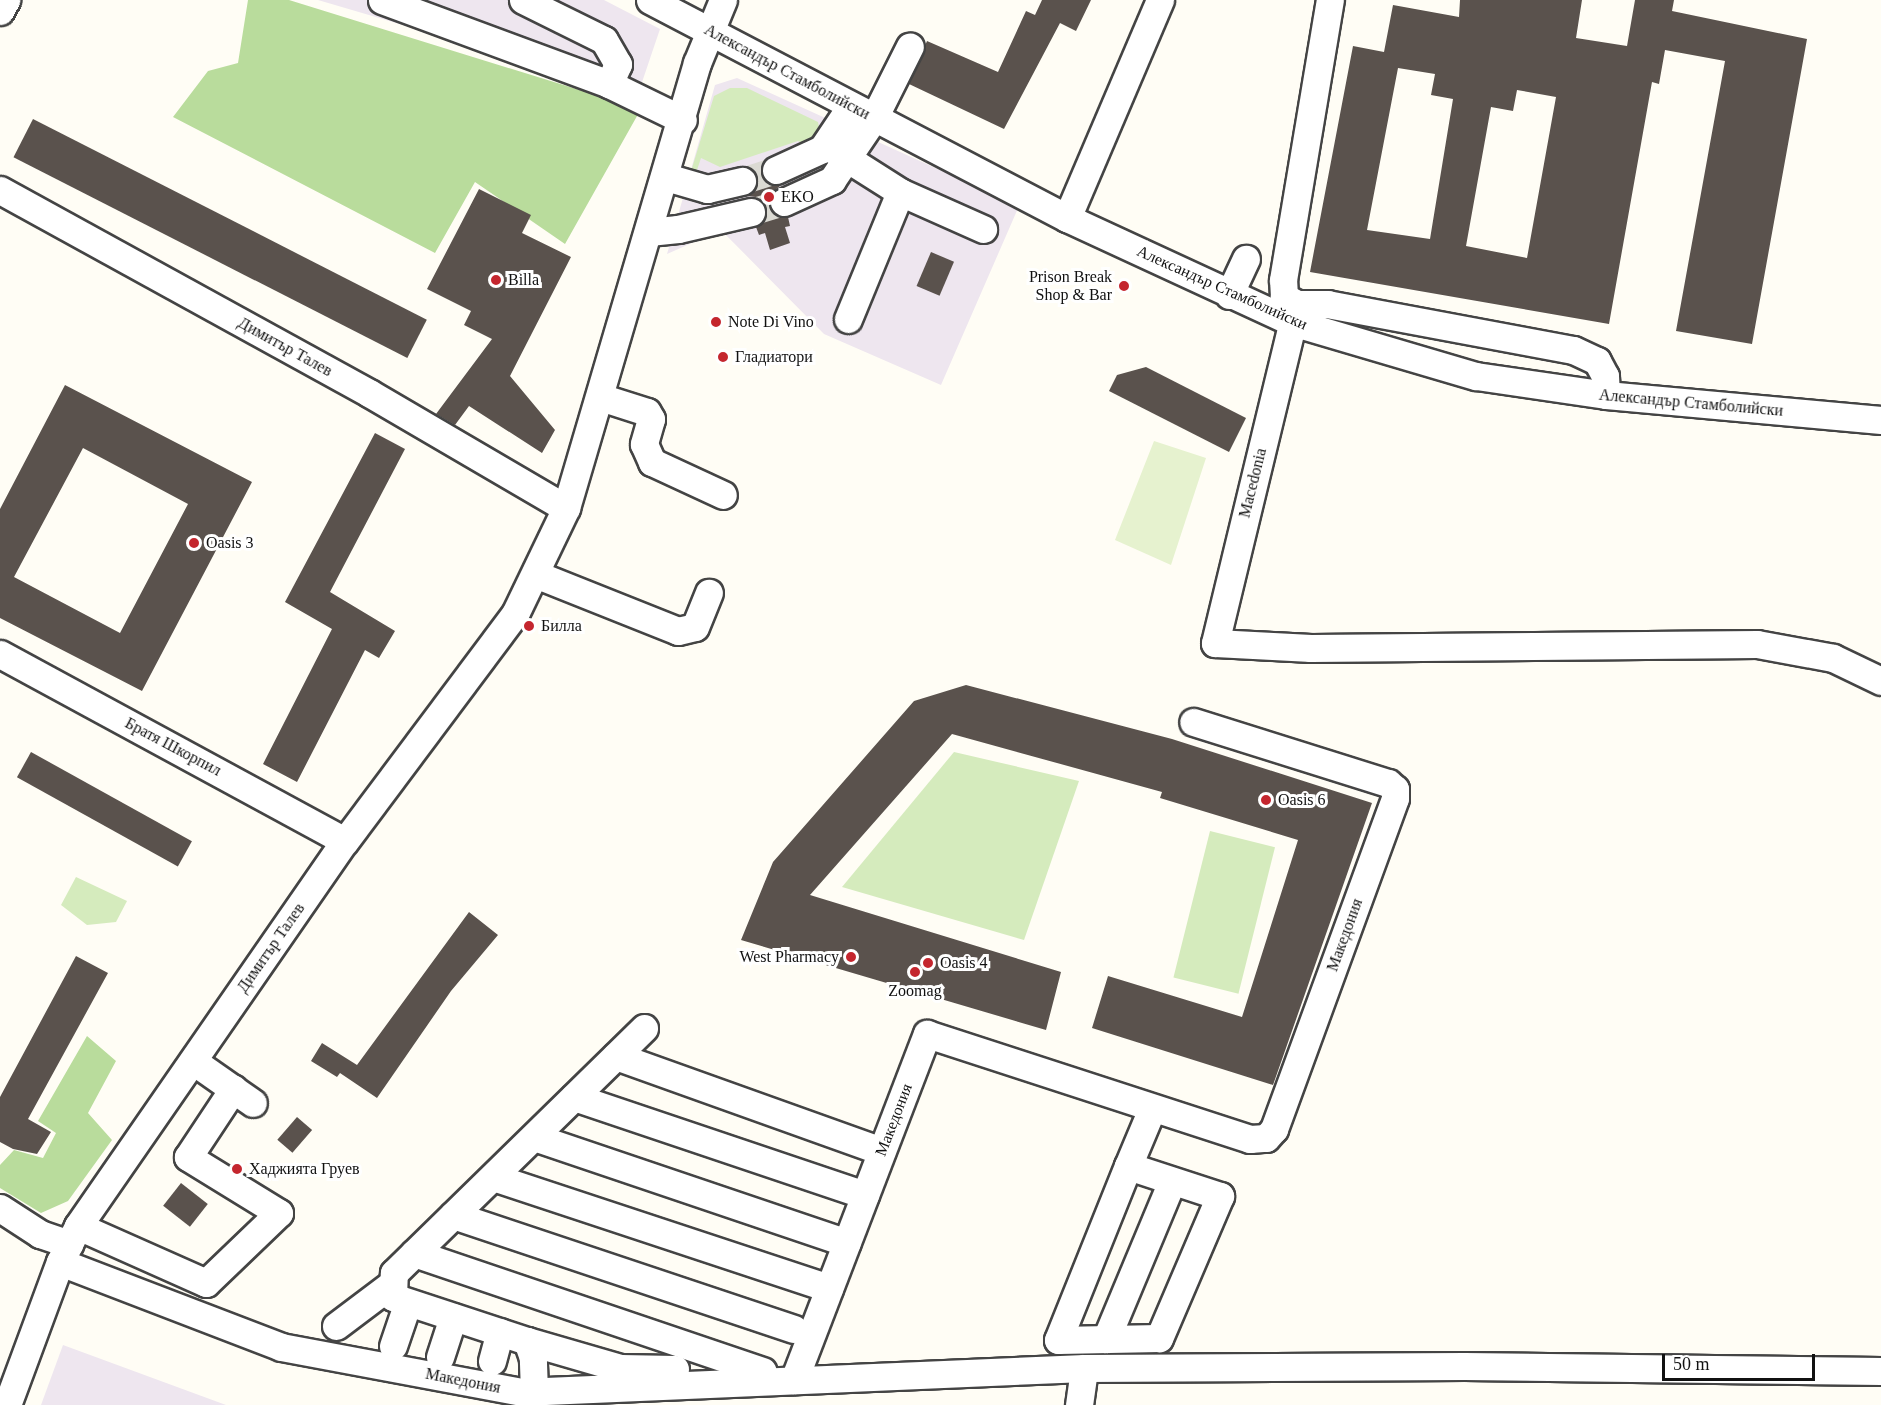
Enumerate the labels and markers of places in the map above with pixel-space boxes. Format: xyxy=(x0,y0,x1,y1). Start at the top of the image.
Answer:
place label: EKO xyxy=(781,187,814,207)
marker: EKO xyxy=(762,190,776,204)
place label: Prison Break Shop & Bar xyxy=(1029,267,1112,305)
place label: Billa xyxy=(508,270,539,290)
marker: Billa xyxy=(489,273,503,287)
marker: Prison Break Shop & Bar xyxy=(1117,279,1131,293)
place label: Note Di Vino xyxy=(728,312,814,332)
marker: Note Di Vino xyxy=(709,315,723,329)
place label: Гладиатори xyxy=(735,347,813,367)
marker: Гладиатори xyxy=(716,350,730,364)
place label: Oasis 3 xyxy=(206,533,254,553)
marker: Oasis 3 xyxy=(187,536,201,550)
place label: Билла xyxy=(541,616,582,636)
marker: Билла xyxy=(522,619,536,633)
place label: Oasis 6 xyxy=(1278,790,1326,810)
marker: Oasis 6 xyxy=(1259,793,1273,807)
place label: West Pharmacy xyxy=(739,947,839,967)
marker: West Pharmacy xyxy=(844,950,858,964)
place label: Oasis 4 xyxy=(940,953,988,973)
marker: Oasis 4 xyxy=(921,956,935,970)
marker: Zoomag xyxy=(908,965,922,979)
place label: Zoomag xyxy=(888,981,942,1001)
place label: Хаджията Груев xyxy=(249,1159,360,1179)
marker: Хаджията Груев xyxy=(230,1162,244,1176)

